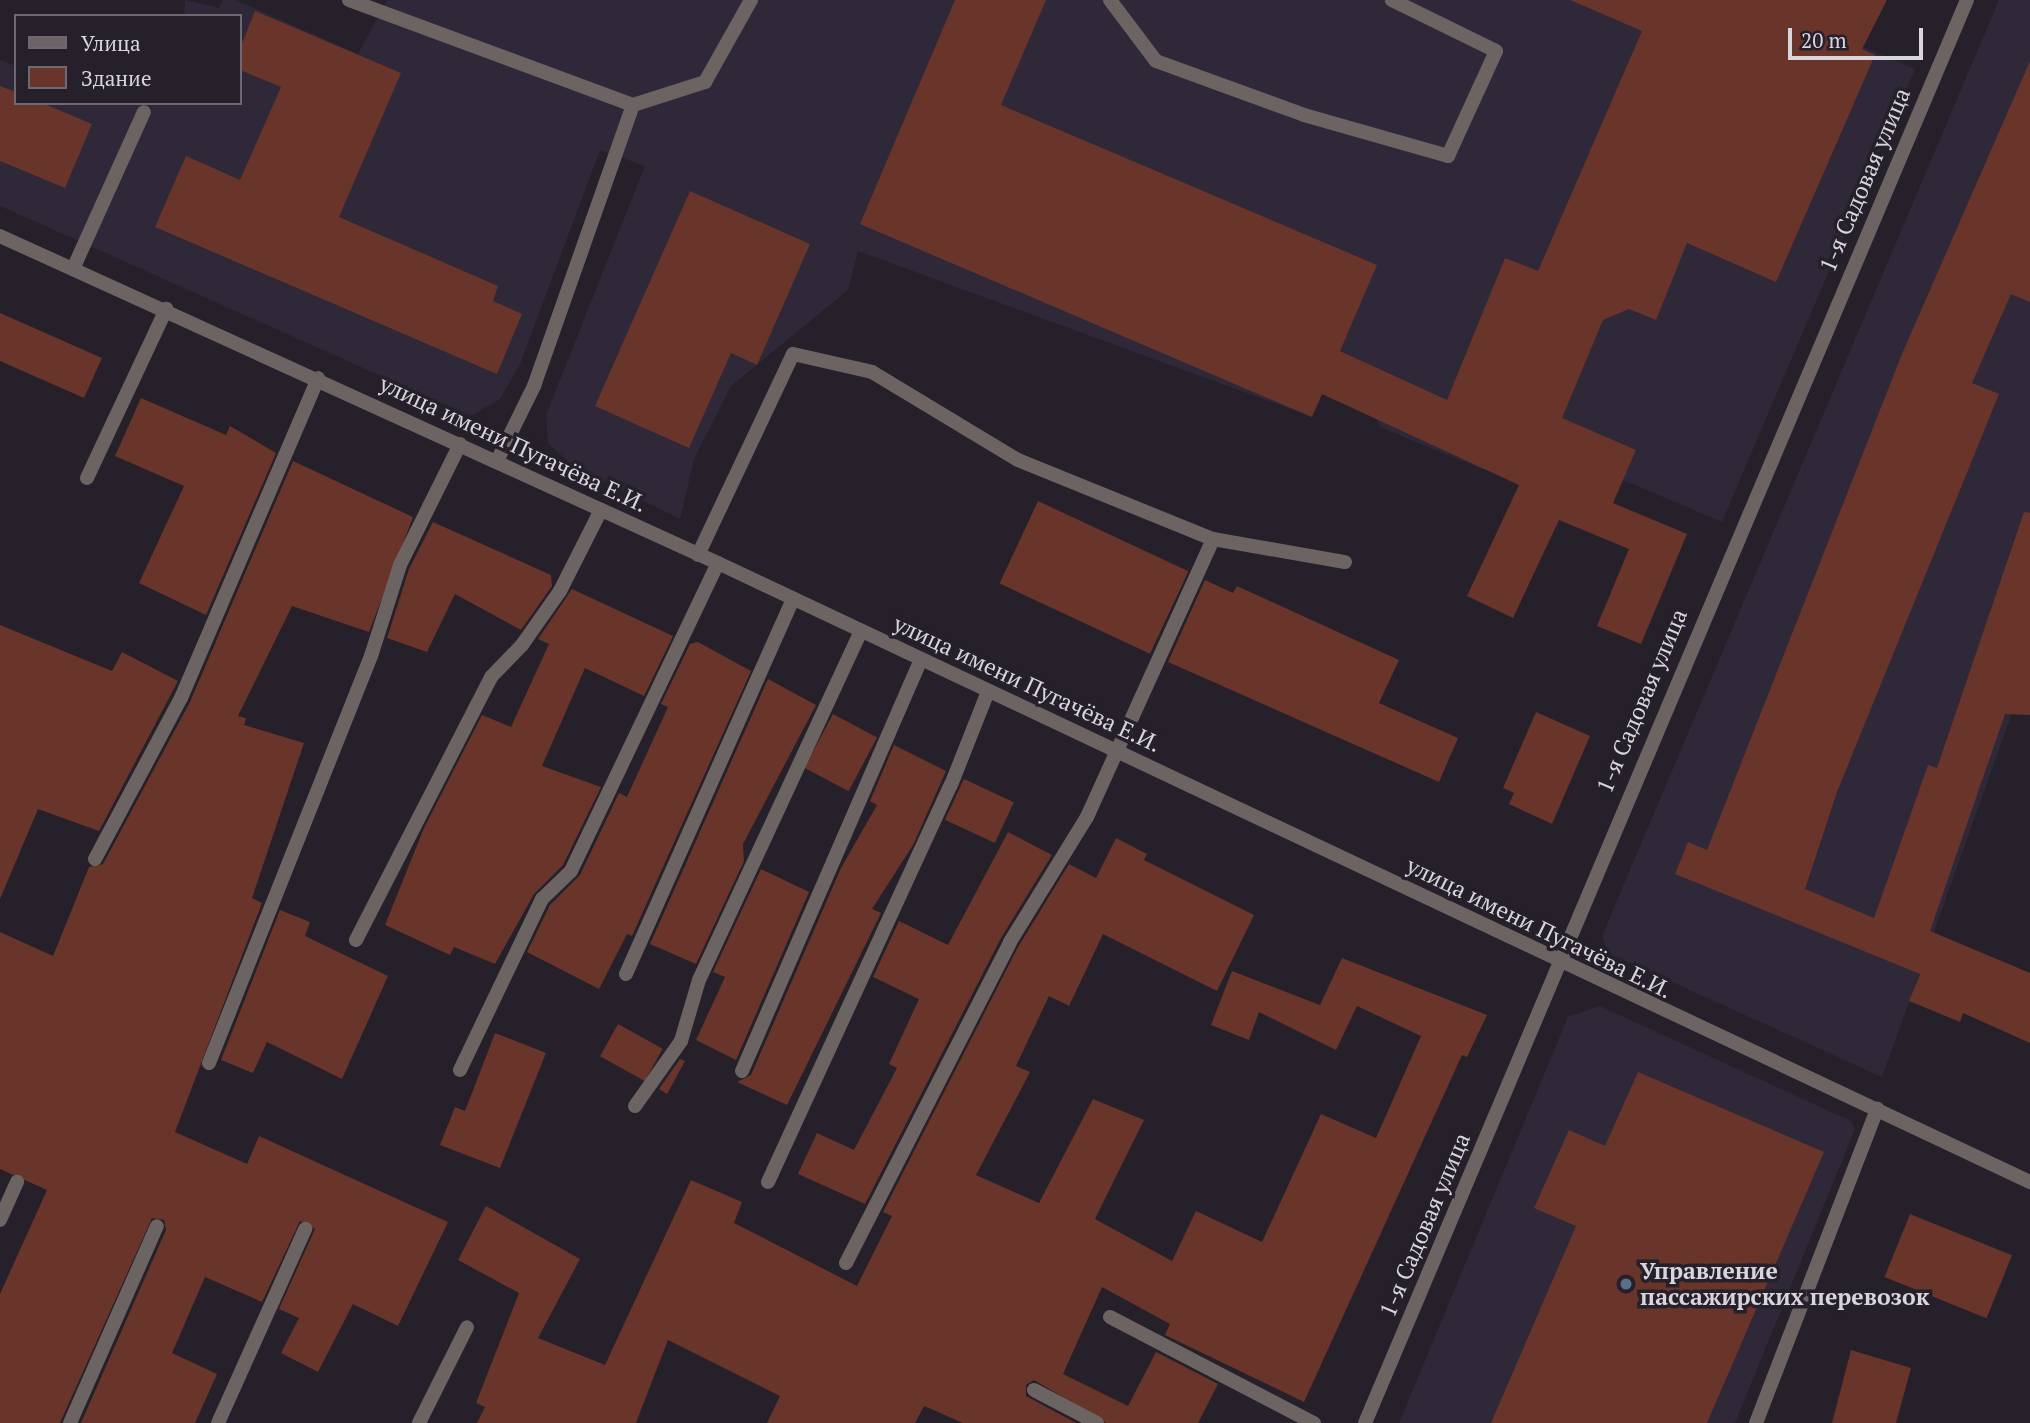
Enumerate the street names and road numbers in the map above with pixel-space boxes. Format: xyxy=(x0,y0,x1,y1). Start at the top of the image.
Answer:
street label: 1-я Садовая улица xyxy=(1814,84,1916,276)
street label: улица имени Пугачёва Е.И. xyxy=(375,370,651,518)
street label: 1-я Садовая улица xyxy=(1591,605,1693,797)
street label: улица имени Пугачёва Е.И. xyxy=(889,610,1165,758)
street label: улица имени Пугачёва Е.И. xyxy=(1402,852,1676,1004)
street label: 1-я Садовая улица xyxy=(1374,1129,1476,1321)

